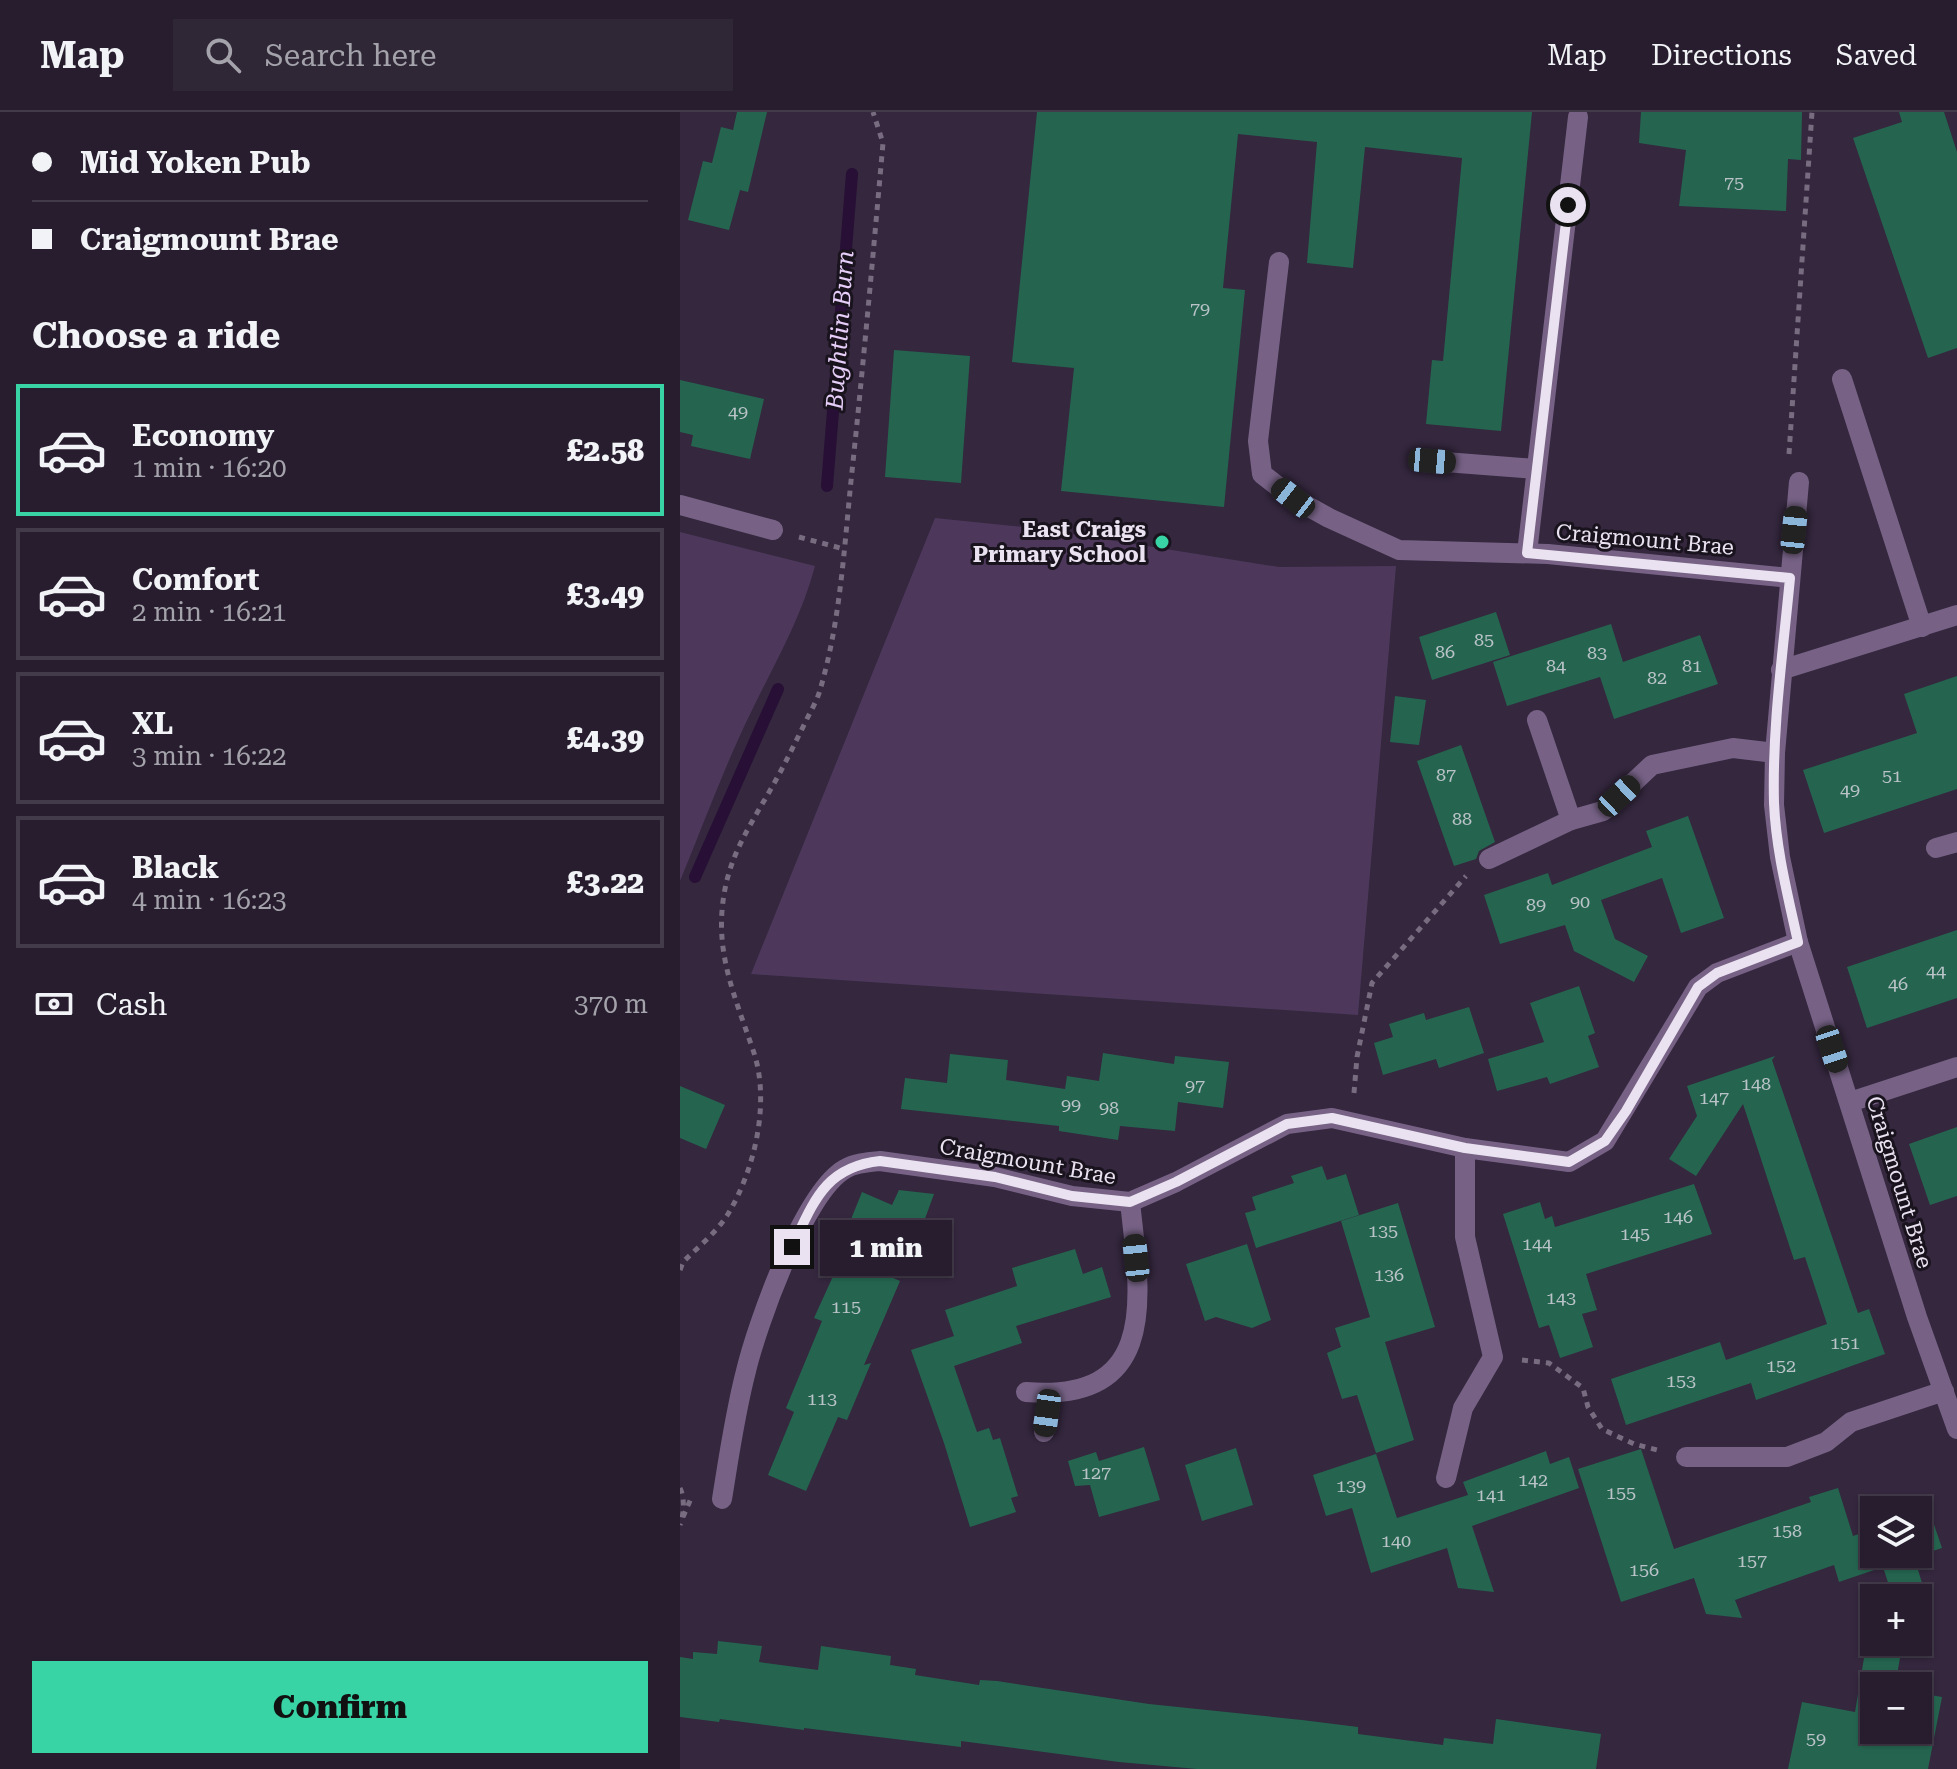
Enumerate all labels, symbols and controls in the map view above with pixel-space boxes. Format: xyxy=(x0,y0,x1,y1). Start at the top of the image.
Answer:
search box xyxy=(173,19,733,91)
text: Map xyxy=(40,33,125,77)
icon: search xyxy=(201,33,245,77)
text: Search here xyxy=(265,38,437,73)
text: Map xyxy=(1547,39,1607,72)
text: Directions xyxy=(1651,39,1792,72)
text: Saved xyxy=(1836,39,1917,72)
text: Mid Yoken Pub xyxy=(80,145,311,180)
house number: 75 xyxy=(1724,172,1744,193)
route start xyxy=(1550,187,1586,223)
text: Craigmount Brae xyxy=(80,222,339,257)
water label: Bughtlin Burn xyxy=(820,249,860,412)
house number: 79 xyxy=(1190,298,1210,319)
text: Choose a ride xyxy=(32,315,280,357)
house number: 49 xyxy=(728,401,748,422)
icon: car xyxy=(36,414,108,486)
text: Economy xyxy=(132,418,274,453)
text: £2.58 xyxy=(567,433,644,468)
car xyxy=(1407,447,1457,475)
text: 1 min · 16:20 xyxy=(132,453,287,483)
car xyxy=(1267,474,1319,522)
car xyxy=(1780,505,1808,555)
place label: East Craigs Primary School xyxy=(973,517,1146,567)
street label: Craigmount Brae xyxy=(1555,519,1735,560)
marker: East Craigs Primary School xyxy=(1153,533,1171,551)
icon: car xyxy=(36,558,108,630)
text: Comfort xyxy=(132,562,259,597)
text: £3.49 xyxy=(567,577,644,612)
text: 2 min · 16:21 xyxy=(132,597,287,627)
house number: 85 xyxy=(1474,629,1494,650)
house number: 86 xyxy=(1435,641,1455,662)
house number: 83 xyxy=(1587,642,1607,663)
house number: 84 xyxy=(1546,655,1566,676)
house number: 81 xyxy=(1682,655,1702,676)
house number: 82 xyxy=(1647,667,1667,688)
icon: car xyxy=(36,702,108,774)
text: XL xyxy=(132,706,173,741)
text: £4.39 xyxy=(567,721,644,756)
text: 3 min · 16:22 xyxy=(132,741,287,771)
house number: 87 xyxy=(1436,764,1456,785)
house number: 51 xyxy=(1882,765,1902,786)
car xyxy=(1593,771,1645,821)
house number: 49 xyxy=(1840,779,1860,800)
house number: 88 xyxy=(1452,808,1472,829)
icon: car xyxy=(36,846,108,918)
text: Black xyxy=(132,850,219,885)
text: £3.22 xyxy=(567,865,644,900)
text: 4 min · 16:23 xyxy=(132,885,287,915)
house number: 90 xyxy=(1570,891,1590,912)
house number: 89 xyxy=(1526,894,1546,915)
house number: 44 xyxy=(1926,960,1946,981)
house number: 46 xyxy=(1888,973,1908,994)
icon: cash xyxy=(32,982,76,1026)
text: Cash xyxy=(96,987,167,1022)
text: 370 m xyxy=(574,989,648,1019)
car xyxy=(1813,1022,1851,1076)
house number: 148 xyxy=(1741,1073,1771,1094)
house number: 97 xyxy=(1185,1075,1205,1096)
house number: 147 xyxy=(1699,1087,1729,1108)
street label: Craigmount Brae xyxy=(1861,1093,1938,1271)
house number: 99 xyxy=(1061,1094,1081,1115)
house number: 98 xyxy=(1099,1097,1119,1118)
street label: Craigmount Brae xyxy=(938,1134,1118,1189)
house number: 146 xyxy=(1663,1206,1693,1227)
callout: 1 min xyxy=(820,1219,952,1275)
house number: 135 xyxy=(1368,1220,1398,1241)
house number: 145 xyxy=(1620,1223,1650,1244)
route end xyxy=(774,1229,810,1265)
text: 1 min xyxy=(849,1233,923,1263)
car xyxy=(1122,1233,1150,1283)
house number: 144 xyxy=(1522,1233,1552,1254)
house number: 136 xyxy=(1374,1264,1404,1285)
house number: 143 xyxy=(1546,1287,1576,1308)
house number: 115 xyxy=(831,1296,861,1317)
house number: 151 xyxy=(1830,1332,1860,1353)
house number: 152 xyxy=(1766,1355,1796,1376)
house number: 153 xyxy=(1666,1370,1696,1391)
house number: 113 xyxy=(807,1388,837,1409)
car xyxy=(1032,1388,1062,1438)
house number: 127 xyxy=(1081,1462,1111,1483)
house number: 142 xyxy=(1518,1469,1548,1490)
house number: 139 xyxy=(1336,1475,1366,1496)
house number: 155 xyxy=(1606,1482,1636,1503)
house number: 141 xyxy=(1476,1484,1506,1505)
map controls xyxy=(1860,1496,1932,1744)
button: layers xyxy=(1860,1496,1932,1568)
house number: 158 xyxy=(1772,1520,1802,1541)
house number: 140 xyxy=(1381,1530,1411,1551)
house number: 157 xyxy=(1737,1550,1767,1571)
house number: 156 xyxy=(1629,1559,1659,1580)
button: + xyxy=(1860,1584,1932,1656)
button: Confirm xyxy=(32,1661,648,1753)
button: − xyxy=(1860,1672,1932,1744)
house number: 59 xyxy=(1806,1728,1826,1749)

